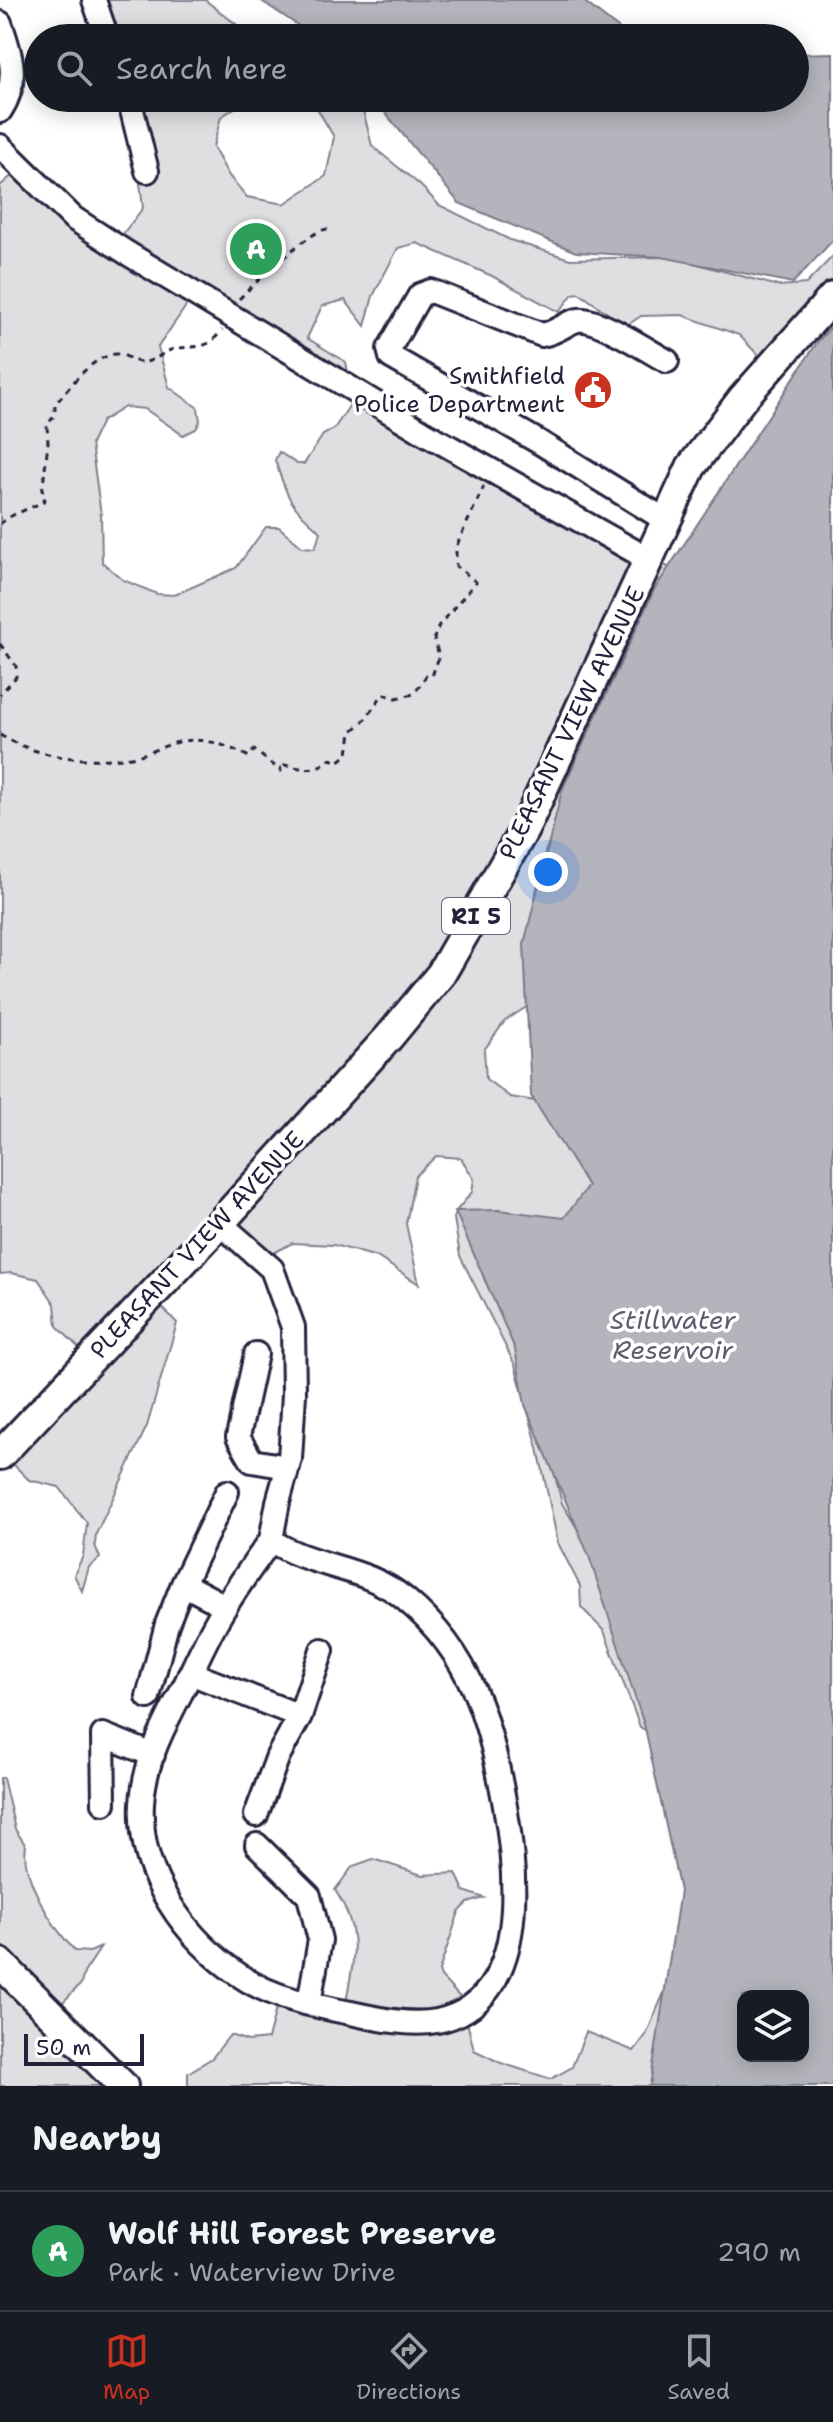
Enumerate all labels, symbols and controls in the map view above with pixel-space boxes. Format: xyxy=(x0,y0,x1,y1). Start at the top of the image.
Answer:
search box xyxy=(24,24,809,112)
icon: search xyxy=(52,46,96,90)
text: Search here xyxy=(116,48,287,89)
pin: A xyxy=(230,219,282,279)
place label: Smithfield Police Department xyxy=(354,360,565,420)
public building icon: Smithfield Police Department xyxy=(572,369,614,411)
street label: PLEASANT VIEW AVENUE xyxy=(492,581,652,865)
your location xyxy=(528,852,568,892)
road number: RI 5 xyxy=(442,898,510,934)
street label: PLEASANT VIEW AVENUE xyxy=(83,1124,311,1366)
water label: Stillwater Reservoir xyxy=(610,1302,737,1367)
map controls xyxy=(737,1990,809,2062)
button: layers xyxy=(737,1990,809,2062)
scale bar xyxy=(24,2030,144,2066)
text: 50 m xyxy=(36,2033,91,2062)
text: Nearby xyxy=(32,2115,162,2161)
text: Wolf Hill Forest Preserve xyxy=(108,2213,497,2254)
text: A xyxy=(48,2234,68,2269)
text: 290 m xyxy=(717,2234,801,2269)
text: Park · Waterview Drive xyxy=(108,2254,396,2289)
tab: Map xyxy=(103,2329,150,2406)
tab: Directions xyxy=(356,2329,461,2406)
tab: Saved xyxy=(667,2329,730,2406)

